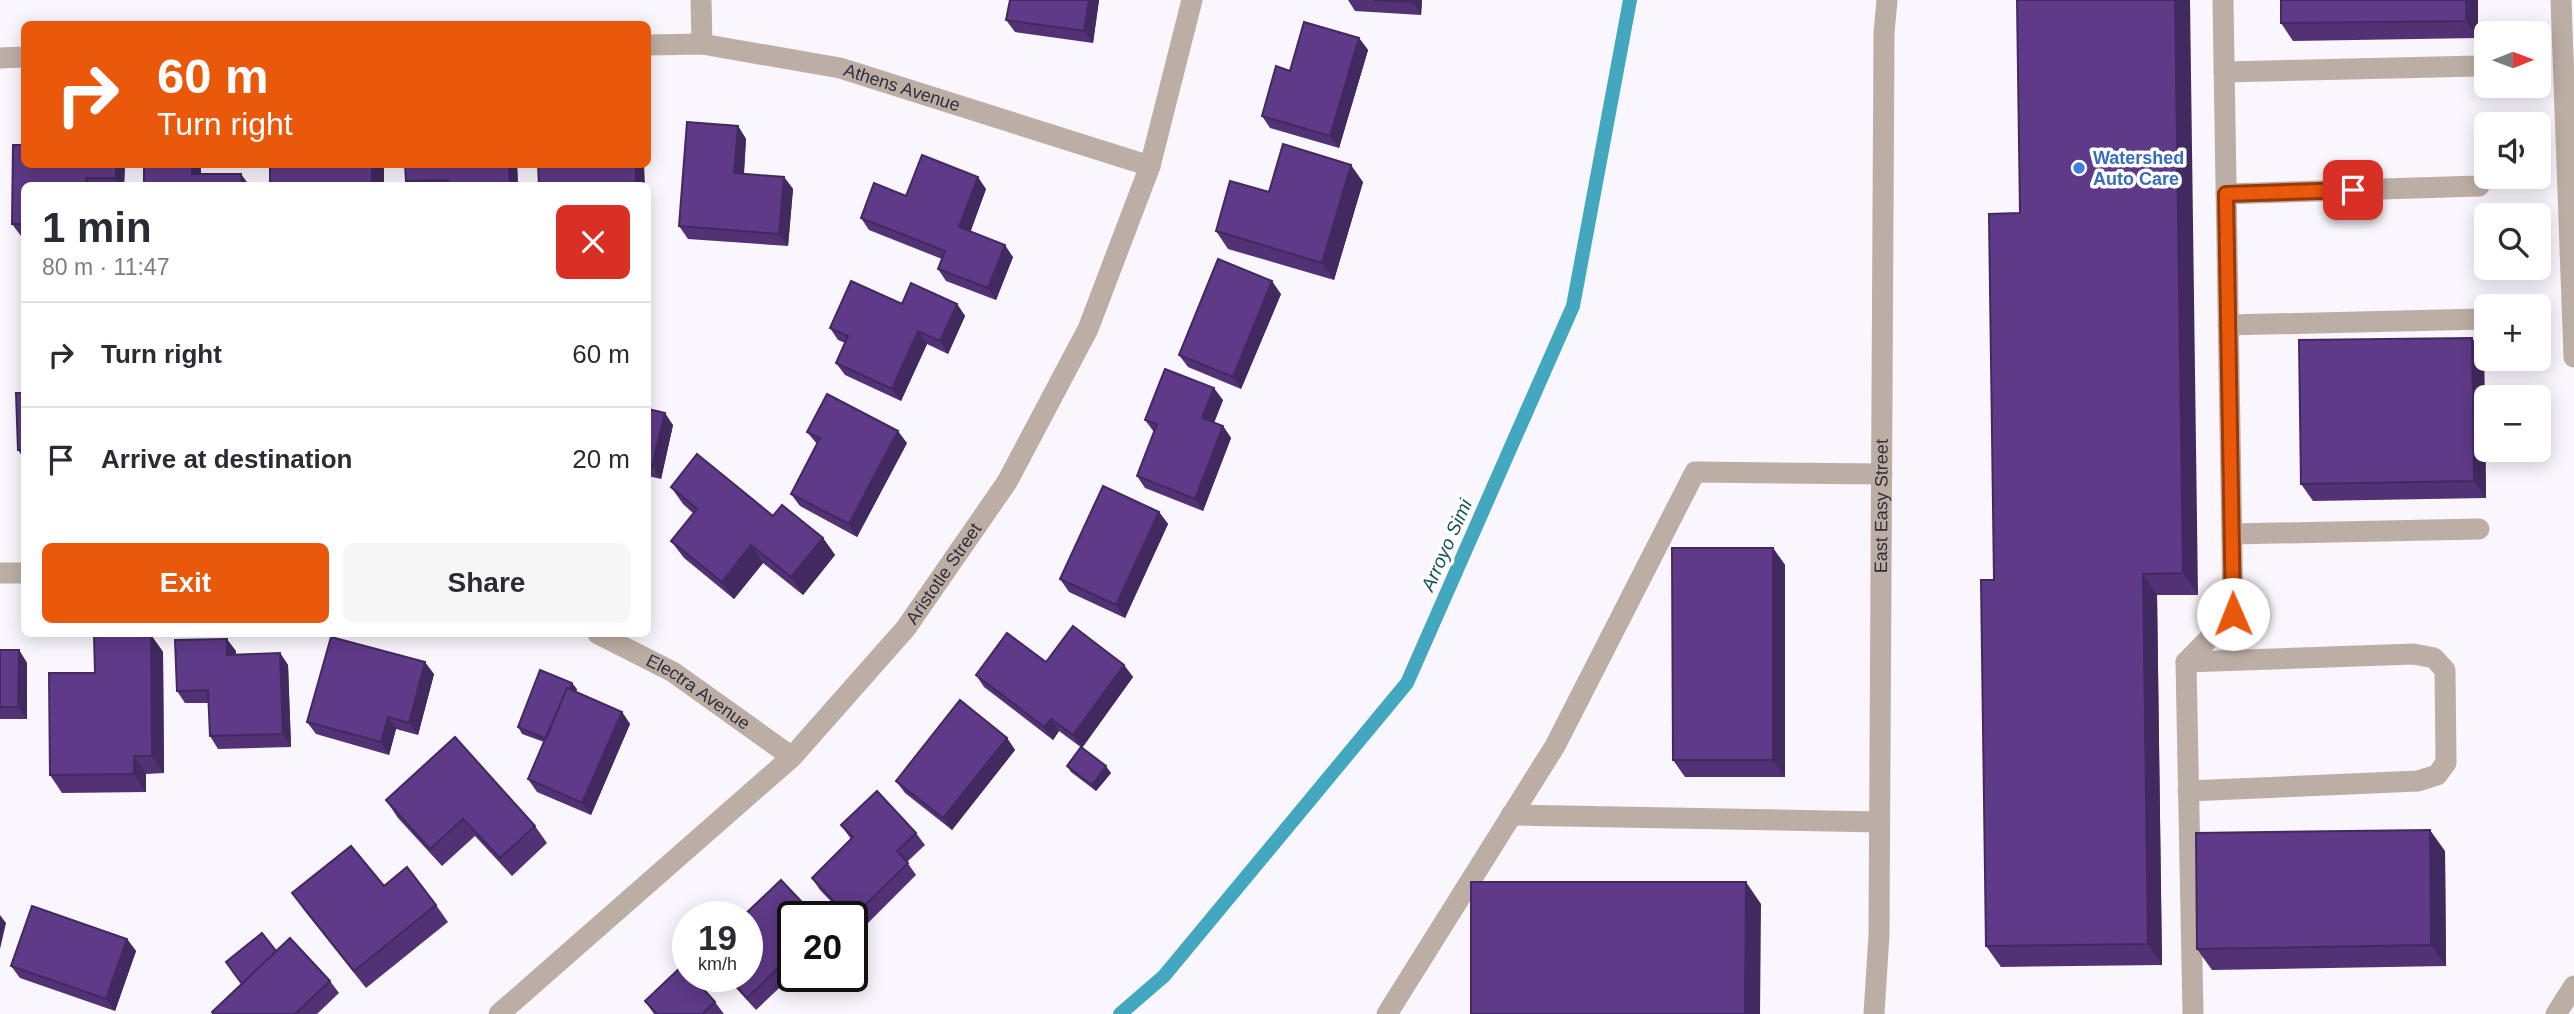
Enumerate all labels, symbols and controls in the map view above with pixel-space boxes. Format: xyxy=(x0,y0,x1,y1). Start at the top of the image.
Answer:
north arrow xyxy=(2474,21,2552,98)
map controls xyxy=(2474,21,2551,462)
icon: right xyxy=(42,49,133,140)
text: 60 m xyxy=(157,49,269,103)
street label: Athens Avenue xyxy=(841,60,963,115)
text: Turn right xyxy=(157,106,293,142)
button: sound xyxy=(2474,112,2551,189)
place label: Watershed Auto Care xyxy=(2093,148,2184,189)
marker: Watershed Auto Care xyxy=(2071,160,2087,176)
pin xyxy=(2323,160,2383,220)
icon: arrive xyxy=(2334,171,2372,209)
button: search xyxy=(2474,203,2551,280)
text: 1 min xyxy=(42,204,152,251)
button: close xyxy=(556,205,630,279)
text: 80 m · 11:47 xyxy=(42,254,169,280)
button: + xyxy=(2474,294,2551,371)
icon: right xyxy=(42,336,80,374)
text: Turn right xyxy=(101,339,222,369)
text: 60 m xyxy=(572,339,630,369)
button: − xyxy=(2474,385,2551,462)
street label: East Easy Street xyxy=(1871,439,1892,573)
icon: arrive xyxy=(42,441,80,479)
text: Arrive at destination xyxy=(101,444,352,474)
text: 20 m xyxy=(572,444,630,474)
water label: Arroyo Simi xyxy=(1416,495,1476,595)
street label: Aristotle Street xyxy=(902,519,985,628)
button: Exit xyxy=(42,543,329,623)
button: Share xyxy=(343,543,630,623)
position arrow xyxy=(2196,577,2270,651)
street label: Electra Avenue xyxy=(643,650,754,734)
speed limit sign: 20 xyxy=(777,901,868,992)
text: 19 xyxy=(698,918,737,957)
text: km/h xyxy=(698,954,737,974)

